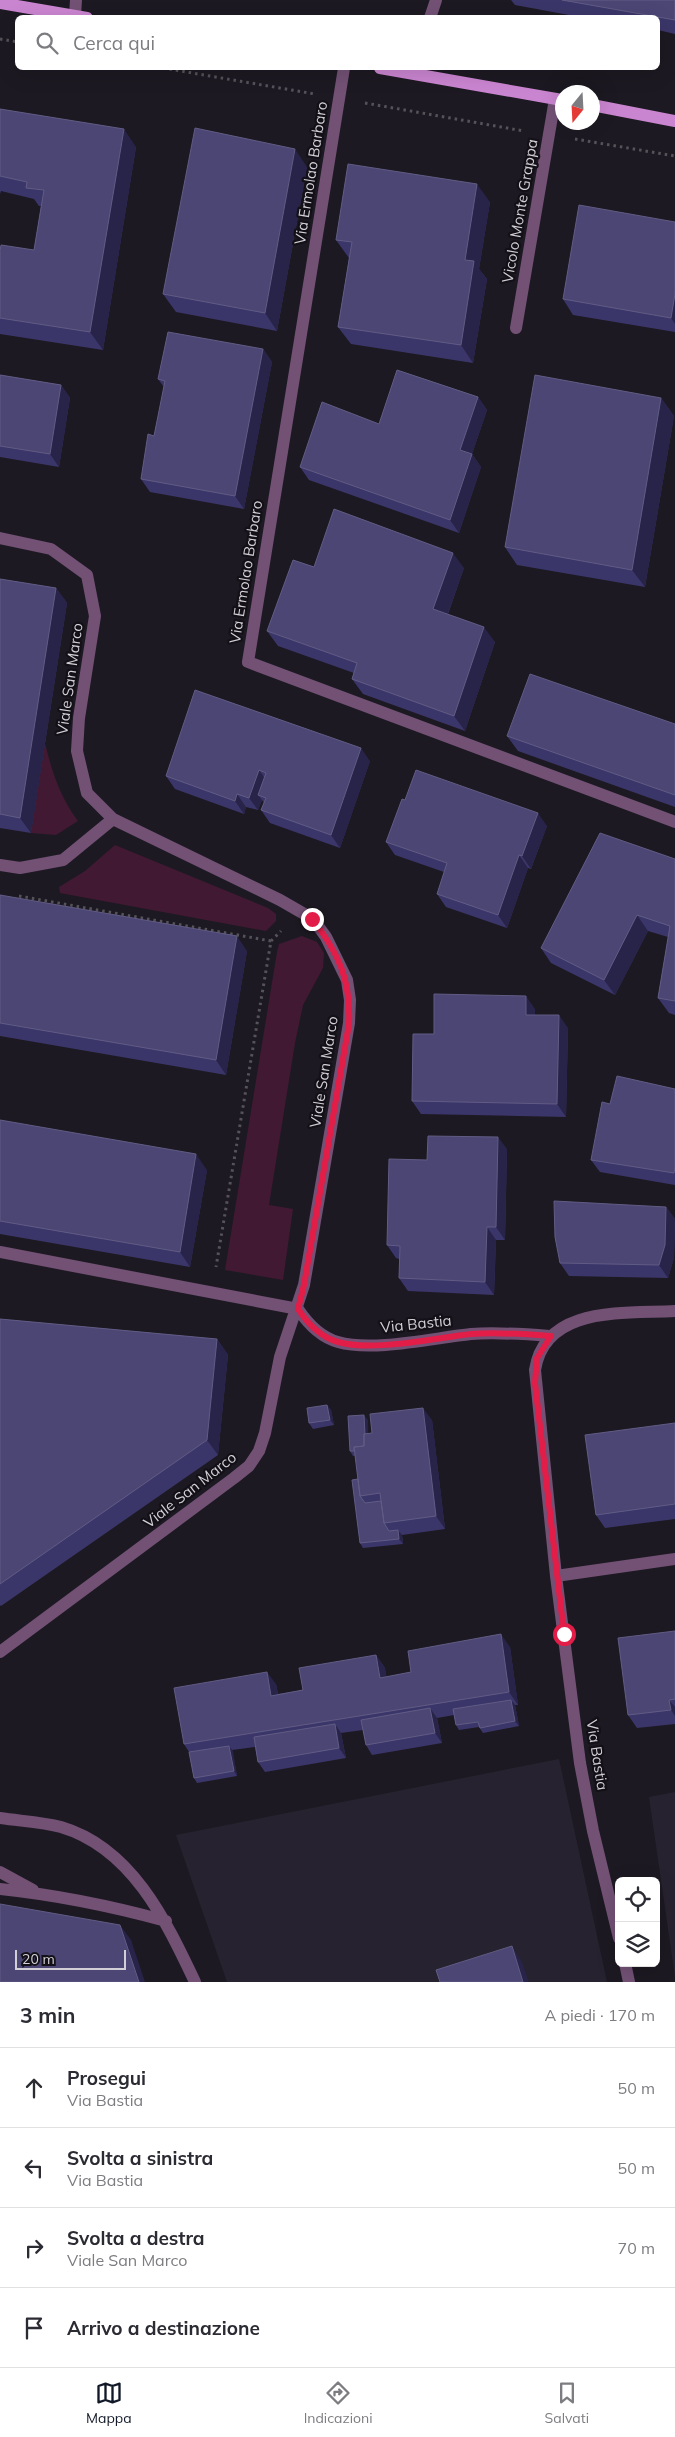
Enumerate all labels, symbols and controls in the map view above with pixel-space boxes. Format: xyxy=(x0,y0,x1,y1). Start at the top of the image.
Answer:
search box xyxy=(15,15,660,70)
icon: search xyxy=(33,29,61,57)
text: Cerca qui xyxy=(73,31,155,55)
north arrow xyxy=(555,85,600,130)
street label: Via Ermolao Barbaro xyxy=(290,100,331,246)
street label: Vicolo Monte Grappa xyxy=(497,137,542,284)
street label: Via Ermolao Barbaro xyxy=(225,499,266,645)
street label: Viale San Marco xyxy=(52,622,87,736)
route end xyxy=(301,908,324,931)
street label: Viale San Marco xyxy=(305,1015,342,1129)
street label: Via Bastia xyxy=(379,1310,452,1337)
street label: Viale San Marco xyxy=(139,1447,240,1532)
route start xyxy=(553,1623,576,1646)
street label: Via Bastia xyxy=(583,1718,612,1792)
map controls xyxy=(615,1877,660,1967)
button: locate xyxy=(615,1877,660,1922)
button: layers xyxy=(615,1922,660,1967)
scale bar xyxy=(15,1947,126,1970)
text: 20 m xyxy=(22,1950,55,1968)
text: 3 min xyxy=(20,2002,75,2028)
text: A piedi · 170 m xyxy=(544,2005,655,2025)
text: Prosegui xyxy=(67,2066,146,2090)
icon: ahead xyxy=(20,2074,48,2102)
text: 50 m xyxy=(618,2078,655,2098)
text: Via Bastia xyxy=(67,2090,143,2110)
text: Svolta a sinistra xyxy=(67,2146,213,2170)
icon: left xyxy=(20,2154,48,2182)
text: 50 m xyxy=(618,2158,655,2178)
text: Via Bastia xyxy=(67,2170,143,2190)
text: Svolta a destra xyxy=(67,2226,205,2250)
icon: right xyxy=(20,2234,48,2262)
text: 70 m xyxy=(618,2238,655,2258)
text: Viale San Marco xyxy=(67,2250,187,2270)
icon: arrive xyxy=(20,2314,48,2342)
text: Arrivo a destinazione xyxy=(67,2316,260,2340)
tab: Mappa xyxy=(86,2379,132,2427)
tab: Indicazioni xyxy=(304,2379,373,2427)
tab: Salvati xyxy=(545,2379,589,2427)

